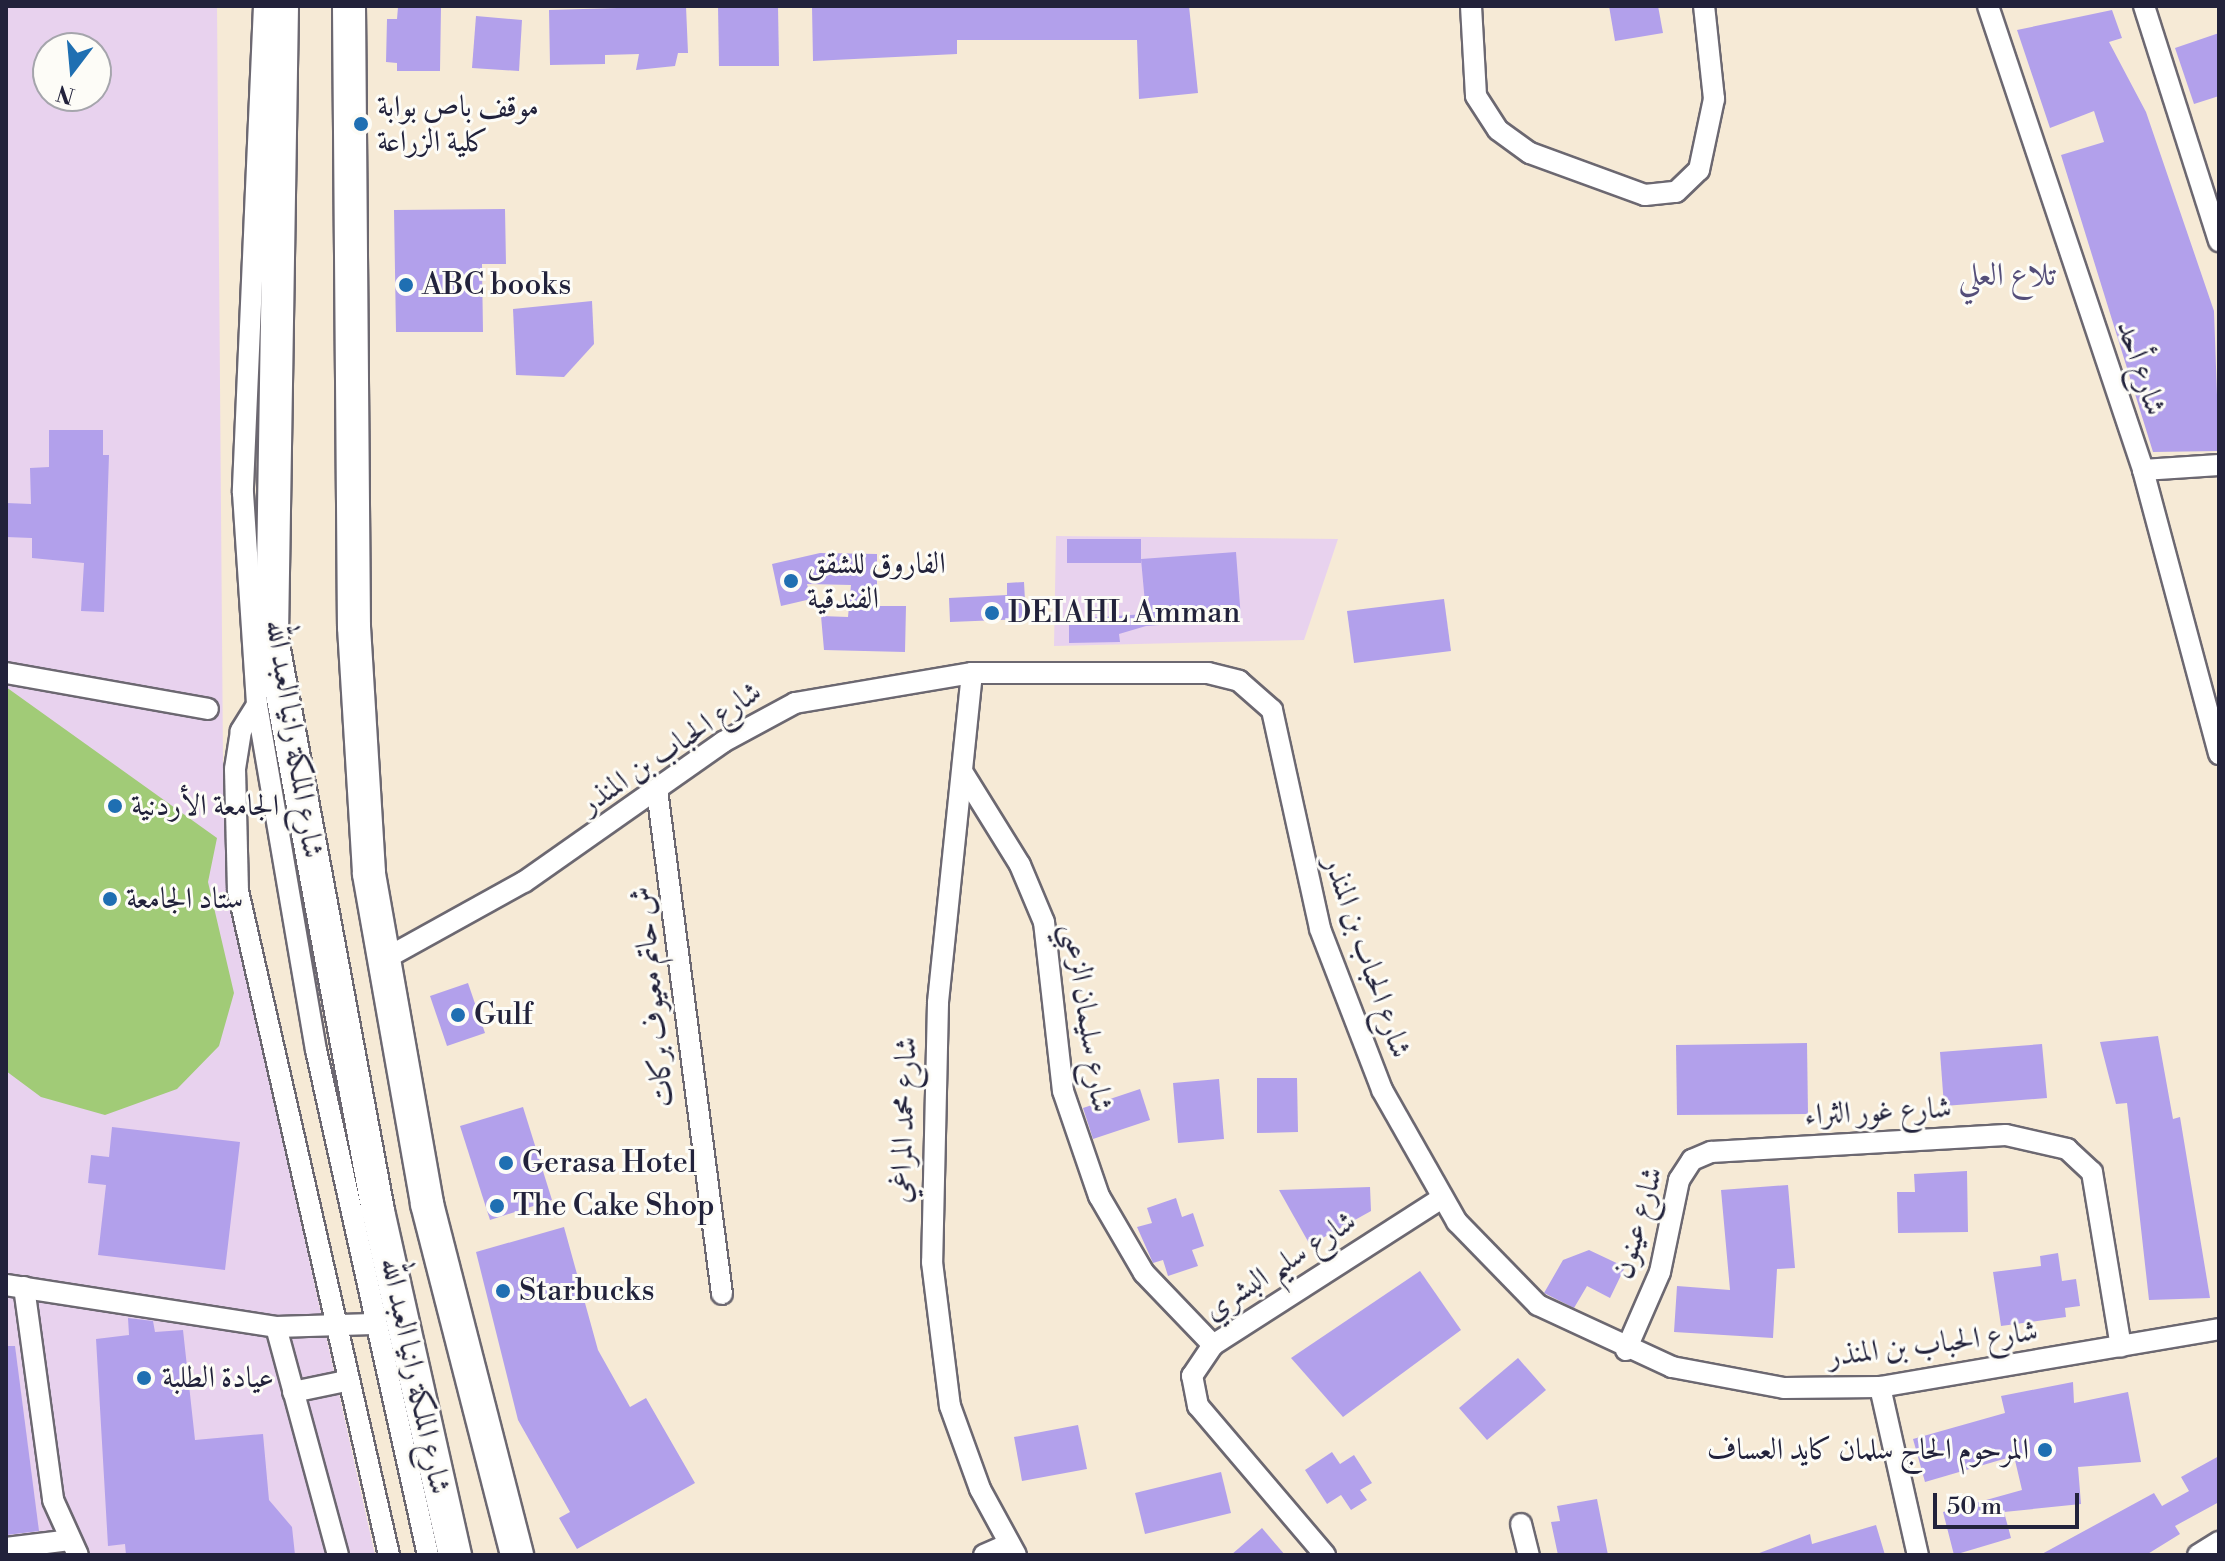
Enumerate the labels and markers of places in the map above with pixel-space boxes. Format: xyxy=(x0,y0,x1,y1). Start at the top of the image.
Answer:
place label: موقف باص بوابة كلية الزراعة xyxy=(377,89,539,160)
marker: موقف باص بوابة كلية الزراعة xyxy=(352,115,370,133)
place label: ABC books xyxy=(422,267,571,303)
marker: ABC books xyxy=(397,276,415,294)
place label: الفاروق للشقق الفندقية xyxy=(807,546,946,616)
marker: الفاروق للشقق الفندقية xyxy=(782,572,800,590)
place label: DEIAHL Amman xyxy=(1008,595,1240,631)
marker: DEIAHL Amman xyxy=(983,604,1001,622)
place label: الجامعة الأردنية xyxy=(131,788,279,824)
marker: الجامعة الأردنية xyxy=(106,797,124,815)
place label: ستاد الجامعة xyxy=(126,881,243,917)
marker: ستاد الجامعة xyxy=(101,890,119,908)
place label: Gulf xyxy=(474,997,533,1033)
marker: Gulf xyxy=(449,1006,467,1024)
place label: Gerasa Hotel xyxy=(522,1145,697,1181)
marker: Gerasa Hotel xyxy=(497,1154,515,1172)
place label: The Cake Shop xyxy=(513,1188,715,1224)
marker: The Cake Shop xyxy=(488,1197,506,1215)
place label: Starbucks xyxy=(519,1273,655,1309)
marker: Starbucks xyxy=(494,1282,512,1300)
place label: عيادة الطلبة xyxy=(162,1360,274,1396)
marker: عيادة الطلبة xyxy=(133,1367,155,1389)
place label: المرحوم الحاج سلمان كايد العساف xyxy=(1707,1432,2029,1468)
marker: المرحوم الحاج سلمان كايد العساف xyxy=(2036,1441,2054,1459)

